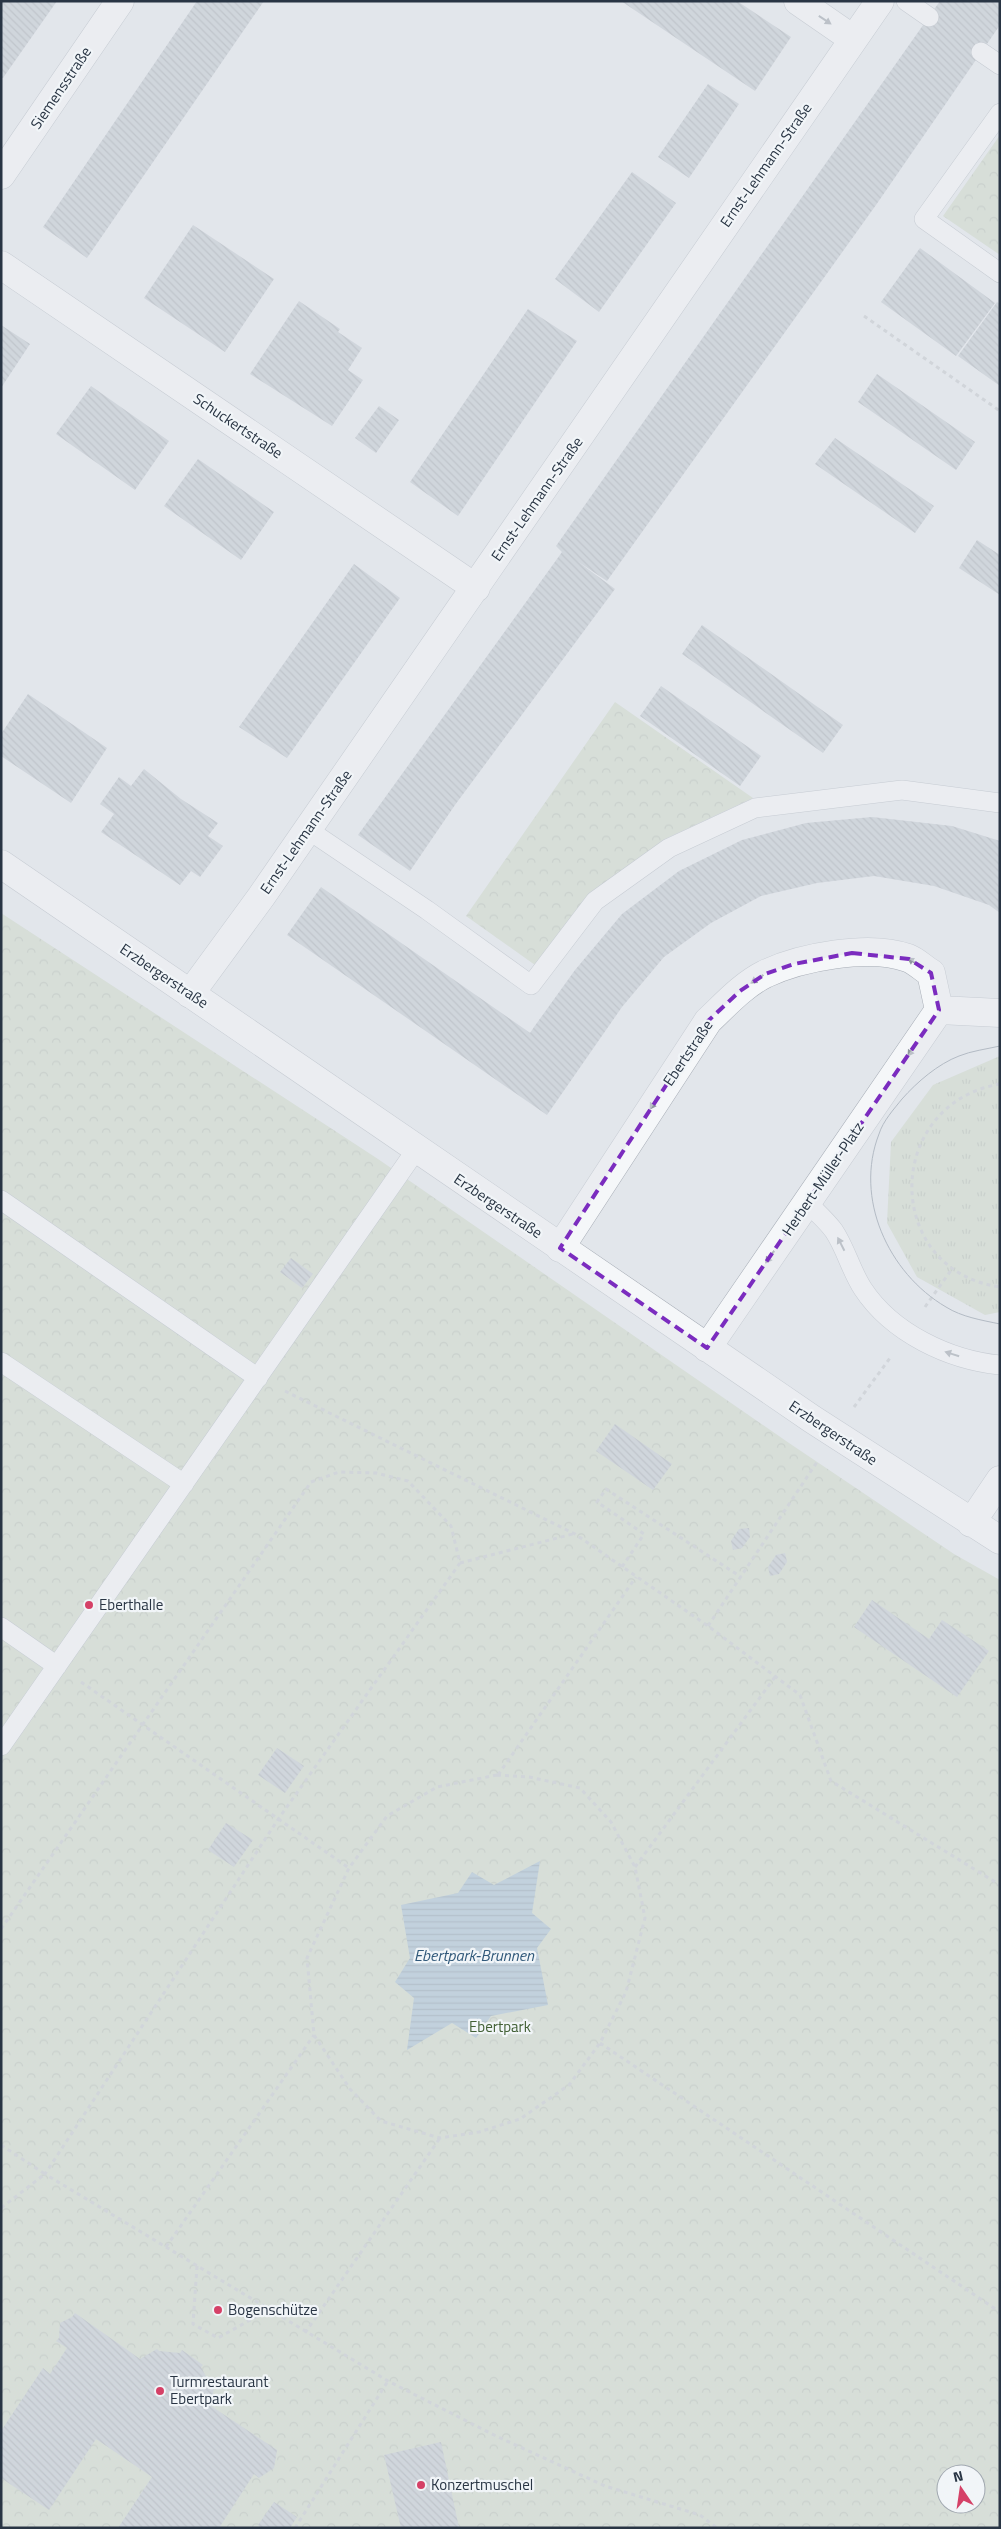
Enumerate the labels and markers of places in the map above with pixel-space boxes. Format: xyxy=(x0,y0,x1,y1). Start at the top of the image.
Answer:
place label: Eberthalle xyxy=(99,1593,163,1616)
marker: Eberthalle xyxy=(83,1599,95,1611)
place label: Bogenschütze xyxy=(228,2298,318,2321)
marker: Bogenschütze xyxy=(212,2304,224,2316)
place label: Turmrestaurant Ebertpark xyxy=(170,2370,269,2410)
marker: Turmrestaurant Ebertpark xyxy=(154,2385,166,2397)
place label: Konzertmuschel xyxy=(431,2473,533,2496)
marker: Konzertmuschel xyxy=(415,2479,427,2491)

